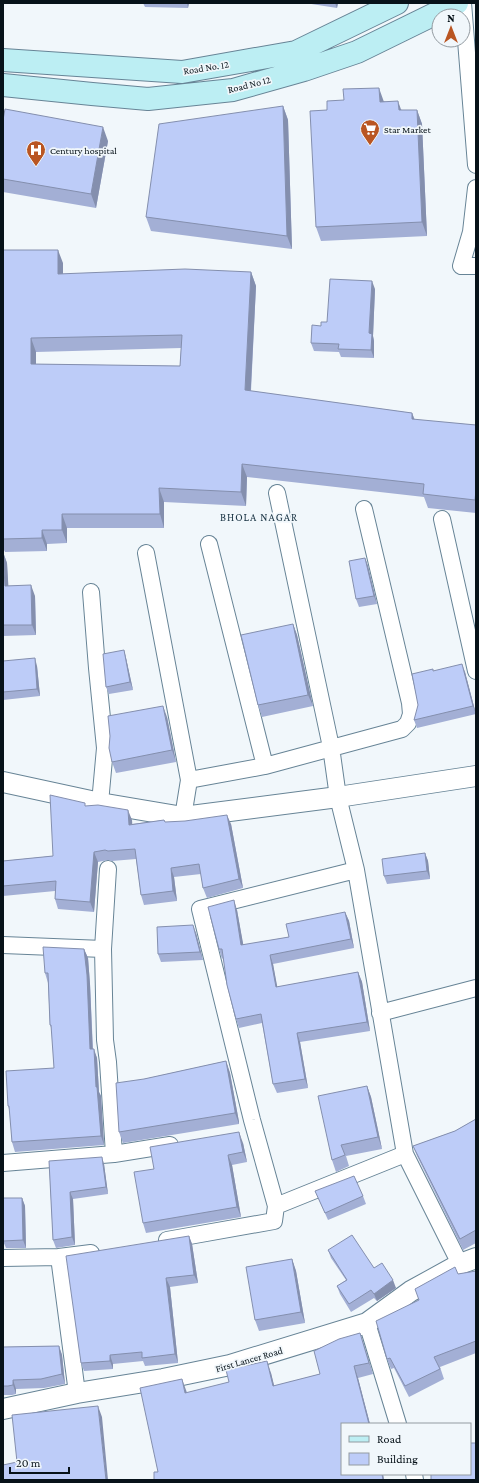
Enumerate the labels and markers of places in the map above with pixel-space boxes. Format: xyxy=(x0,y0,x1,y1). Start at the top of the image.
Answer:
supermarket icon: Star Market xyxy=(359,118,381,146)
place label: Star Market xyxy=(384,124,432,135)
hospital icon: Century hospital xyxy=(25,139,47,167)
place label: Century hospital xyxy=(50,145,117,156)

